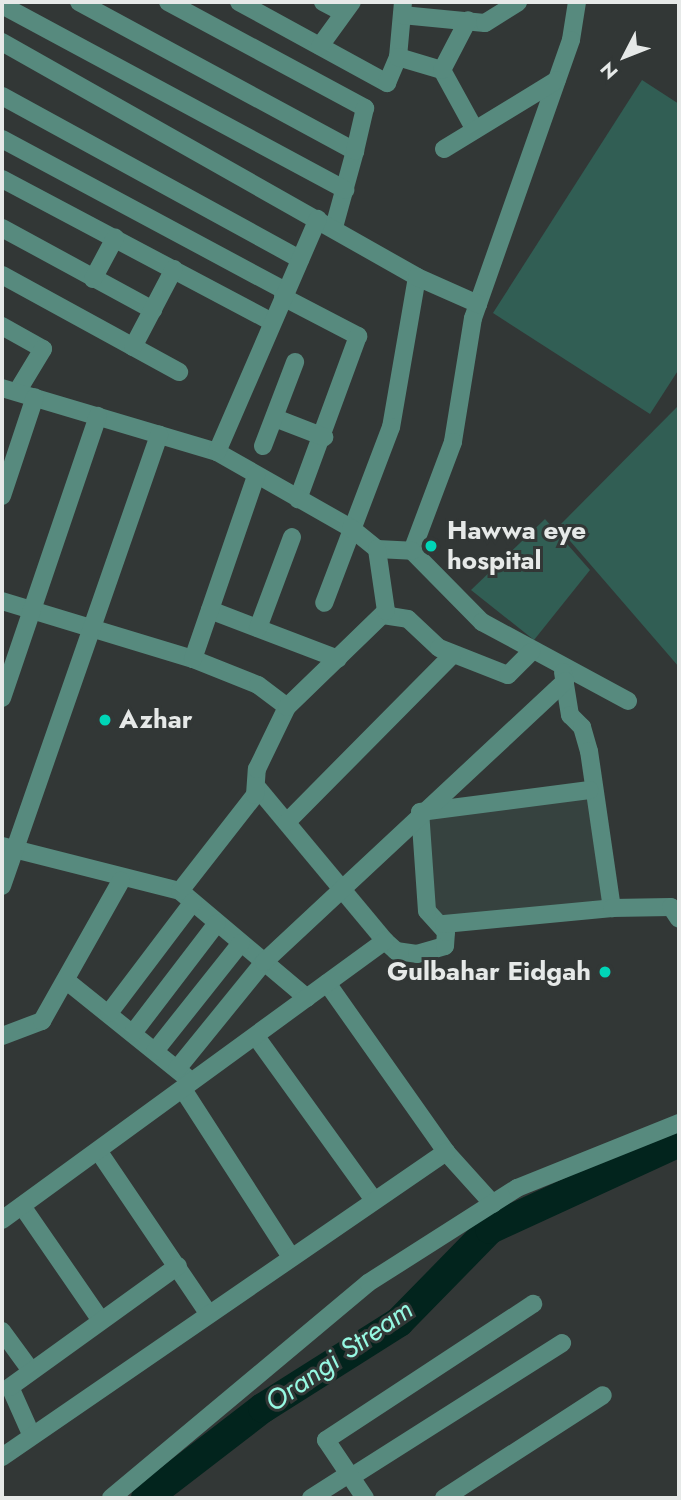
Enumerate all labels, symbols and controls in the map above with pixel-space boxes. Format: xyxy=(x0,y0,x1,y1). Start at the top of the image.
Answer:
north arrow xyxy=(590,21,660,91)
text: N xyxy=(594,56,624,85)
place label: Hawwa eye hospital xyxy=(447,515,586,576)
marker: Hawwa eye hospital xyxy=(421,536,441,556)
place label: Azhar xyxy=(119,704,192,736)
marker: Azhar xyxy=(97,712,113,728)
place label: Gulbahar Eidgah xyxy=(387,956,591,988)
marker: Gulbahar Eidgah xyxy=(597,964,613,980)
water label: Orangi Stream xyxy=(259,1293,419,1419)

